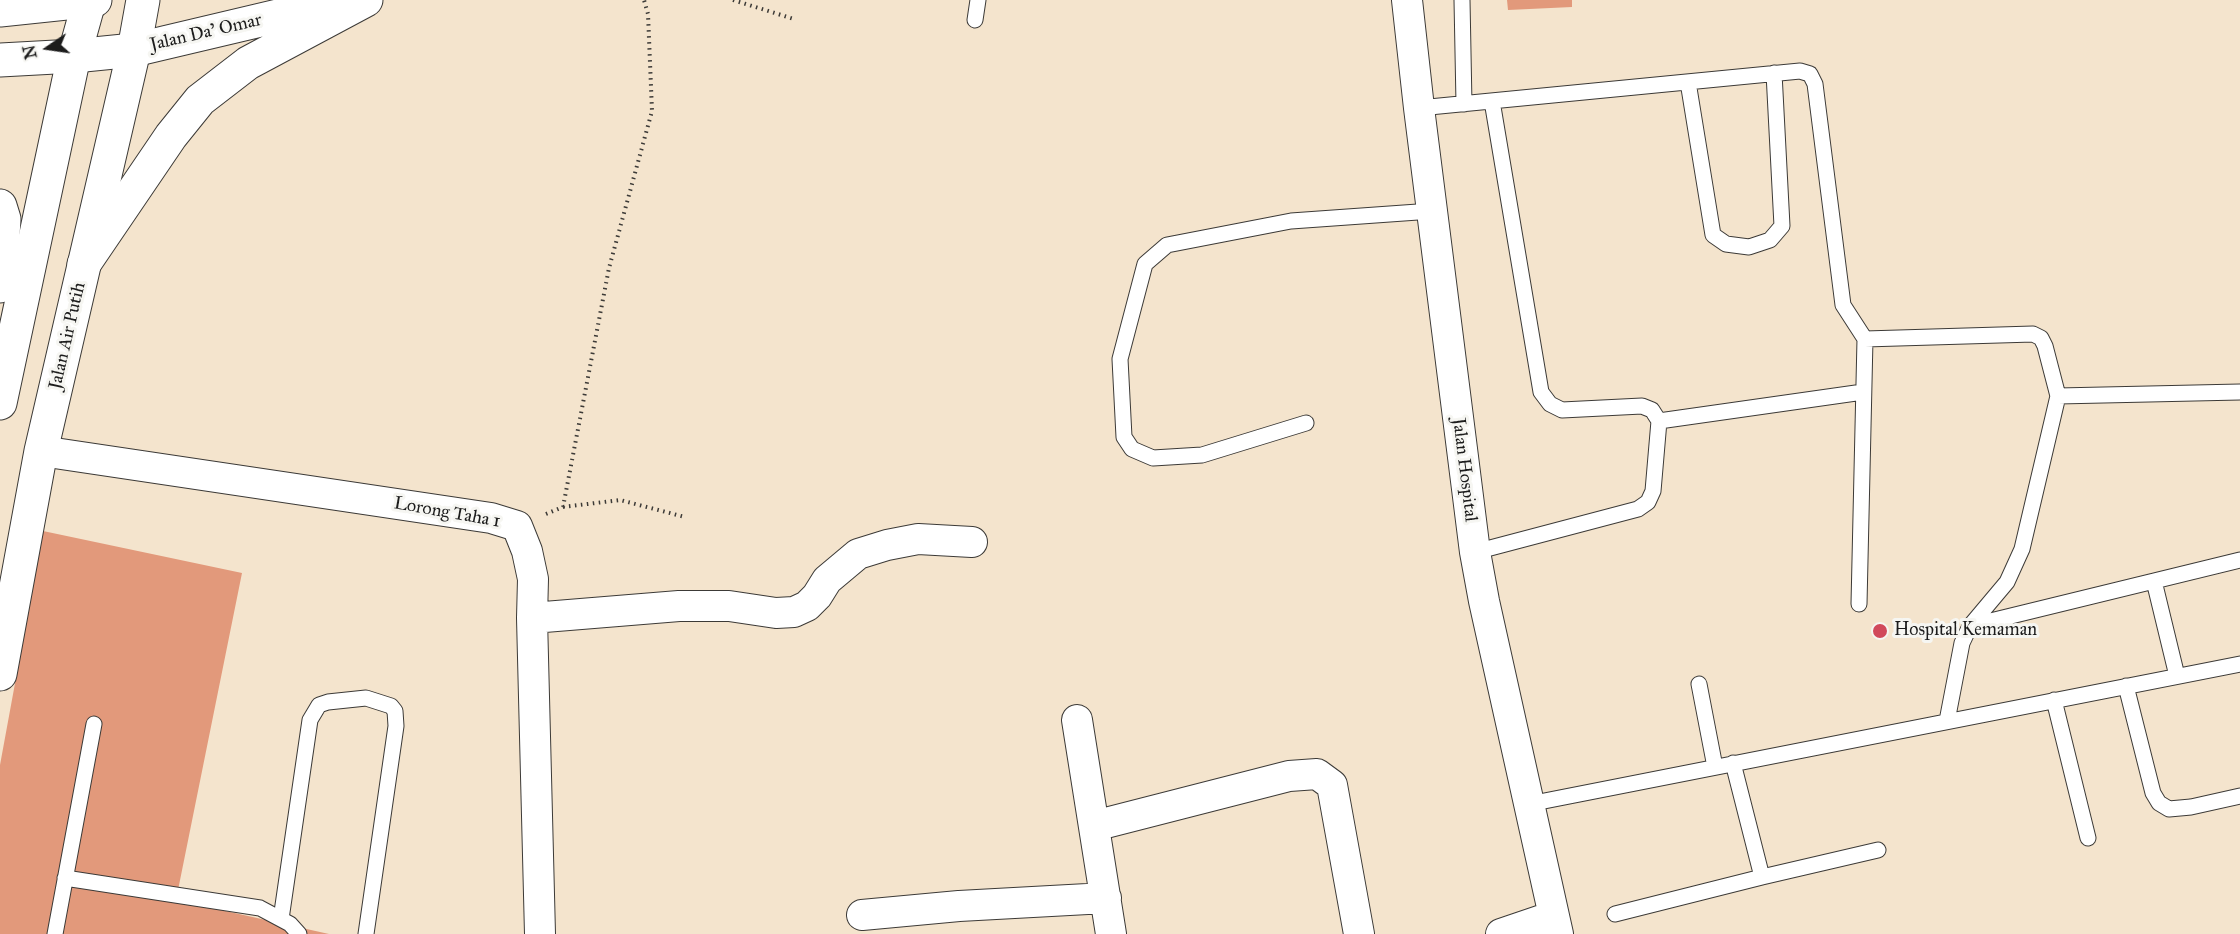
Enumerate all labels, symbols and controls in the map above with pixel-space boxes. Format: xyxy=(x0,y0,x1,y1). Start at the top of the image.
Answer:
street label: Jalan Da' Omar xyxy=(148,10,264,56)
north arrow xyxy=(18,18,78,78)
text: N xyxy=(19,43,41,61)
street label: Jalan Air Putih xyxy=(45,280,91,392)
street label: Jalan Hospital xyxy=(1447,417,1481,523)
street label: Lorong Taha 1 xyxy=(392,493,502,533)
place label: Hospital Kemaman xyxy=(1894,620,2037,642)
marker: Hospital Kemaman xyxy=(1871,622,1889,640)

